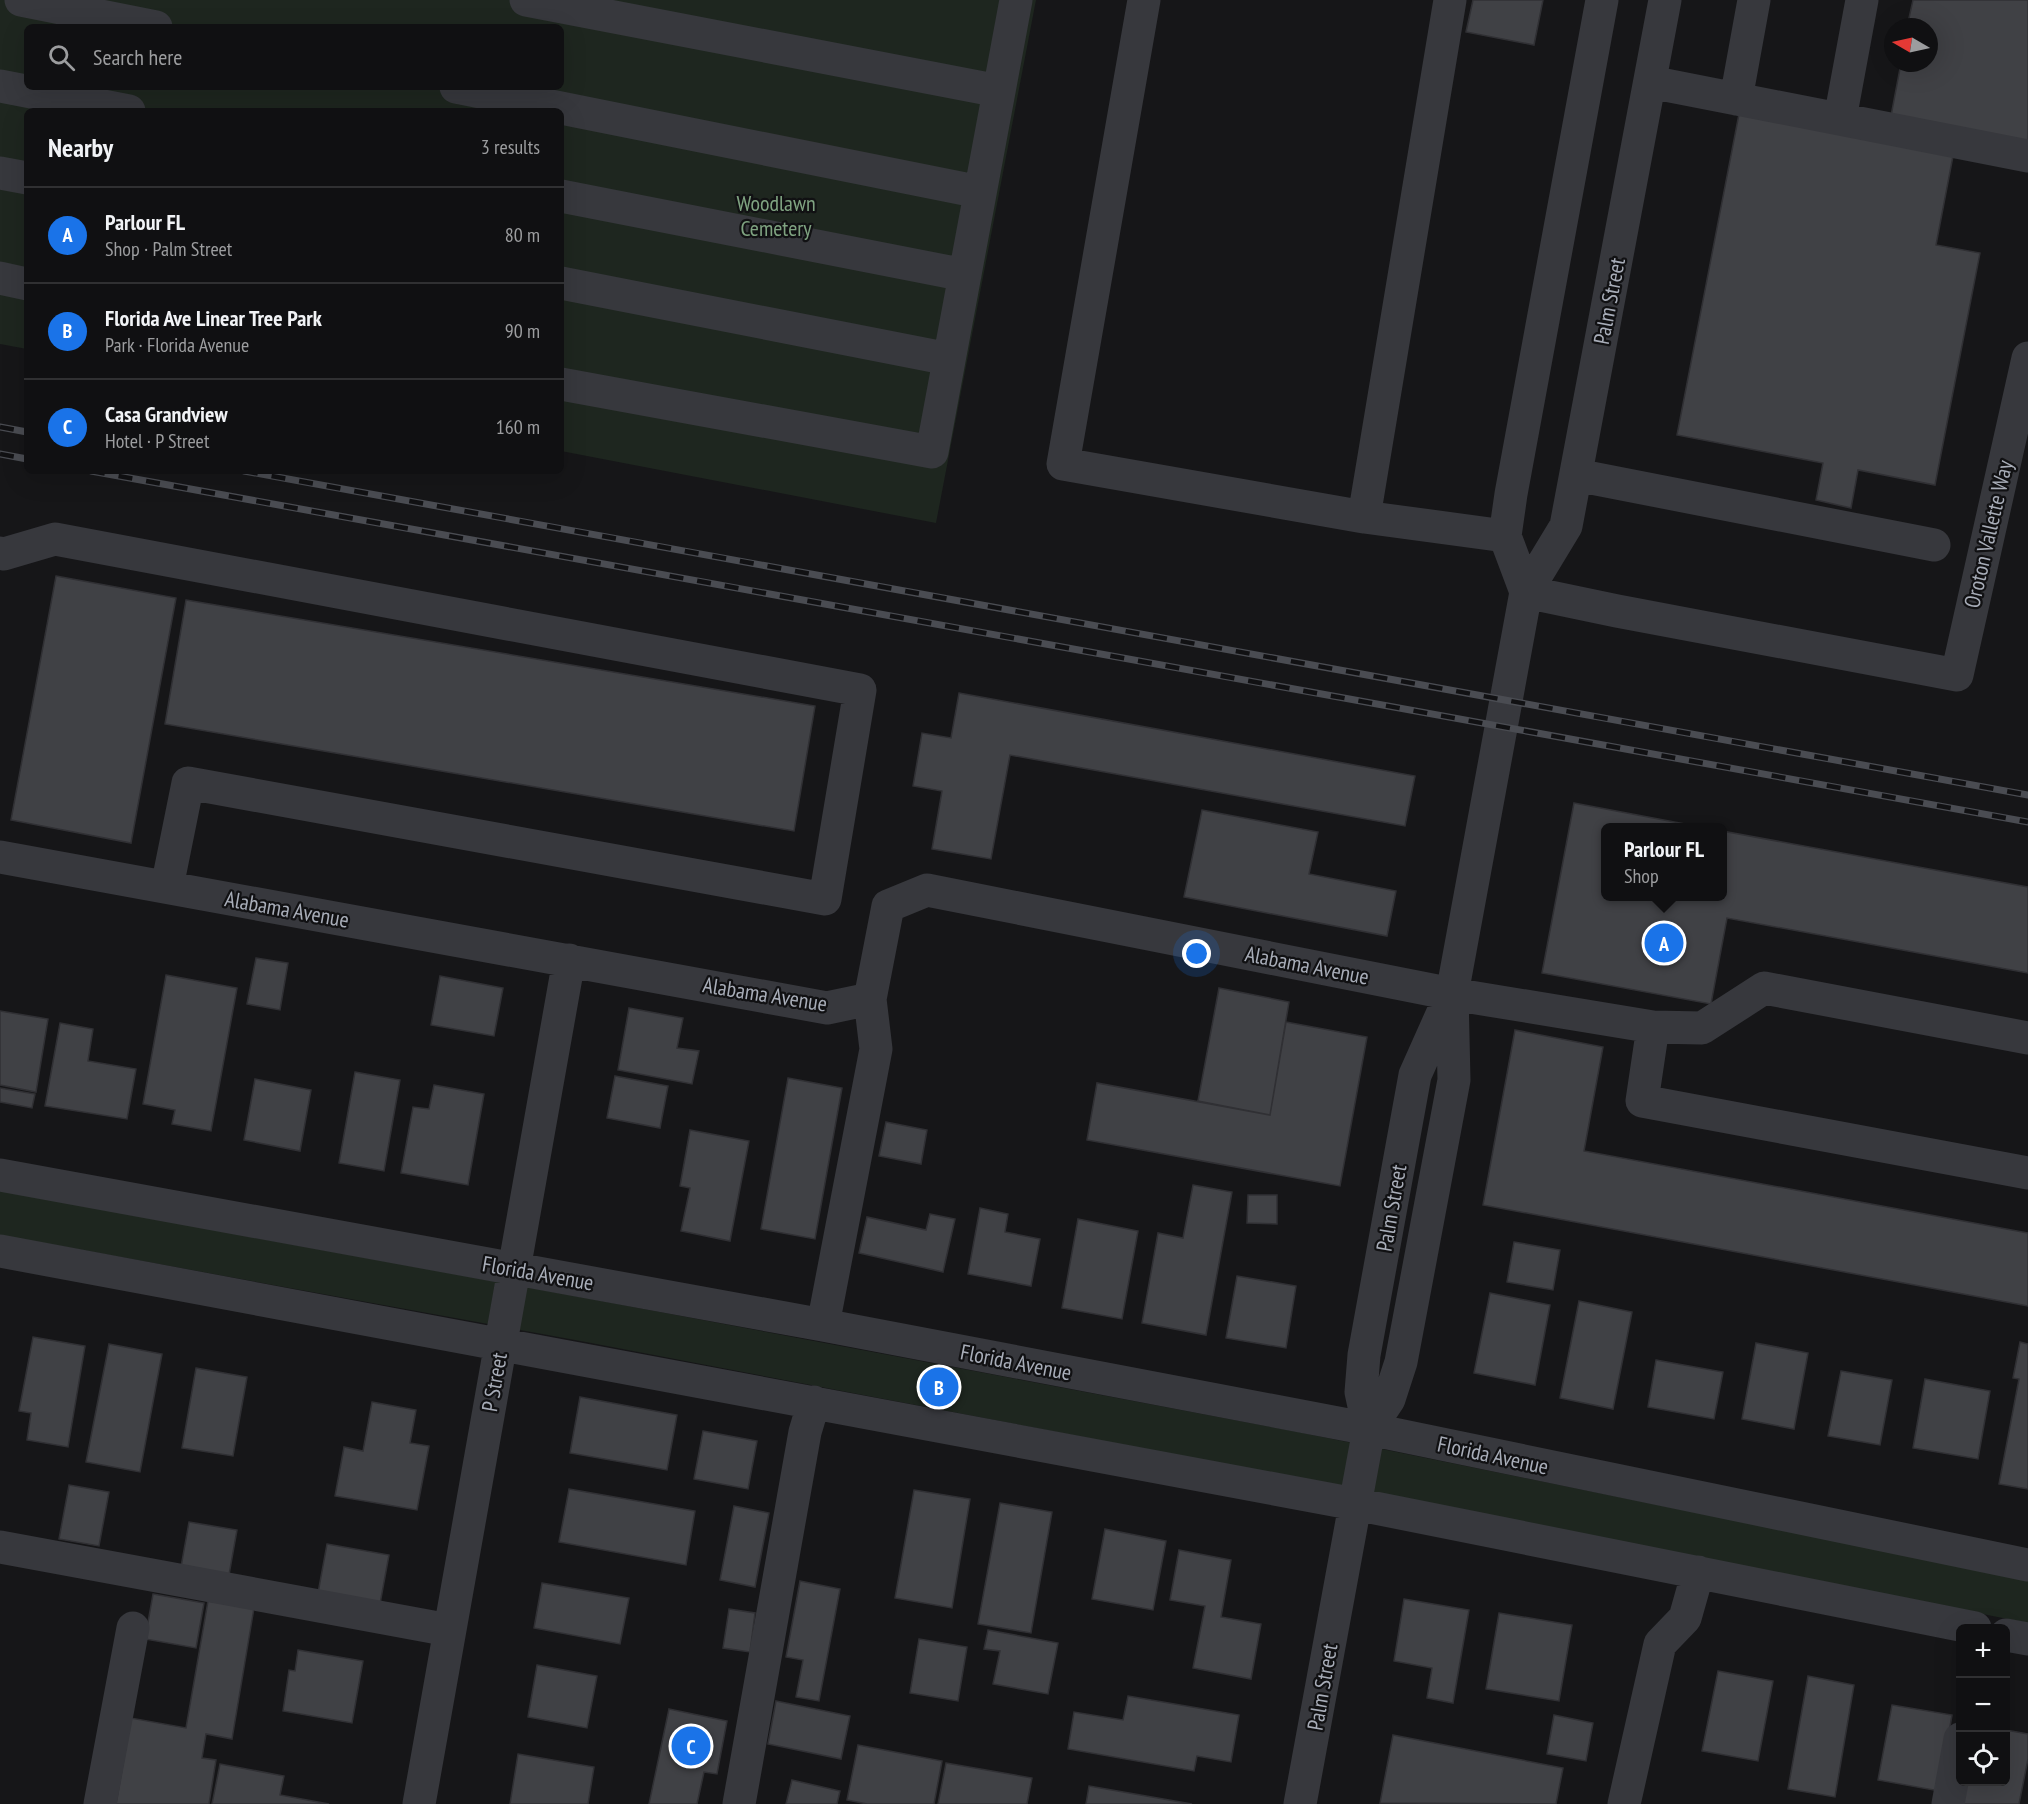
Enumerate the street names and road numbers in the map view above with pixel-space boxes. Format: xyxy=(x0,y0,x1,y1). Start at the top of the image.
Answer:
street label: Palm Street xyxy=(1587,255,1631,347)
street label: Oroton Vallette Way xyxy=(1957,457,2019,611)
street label: Alabama Avenue xyxy=(223,884,351,934)
street label: Alabama Avenue xyxy=(1243,939,1371,991)
street label: Alabama Avenue xyxy=(701,970,829,1018)
street label: Palm Street xyxy=(1370,1162,1412,1254)
street label: Florida Avenue xyxy=(480,1249,596,1297)
street label: Florida Avenue xyxy=(958,1338,1074,1386)
street label: P Street xyxy=(475,1350,513,1414)
street label: Florida Avenue xyxy=(1435,1430,1551,1480)
street label: Palm Street xyxy=(1301,1641,1343,1733)

